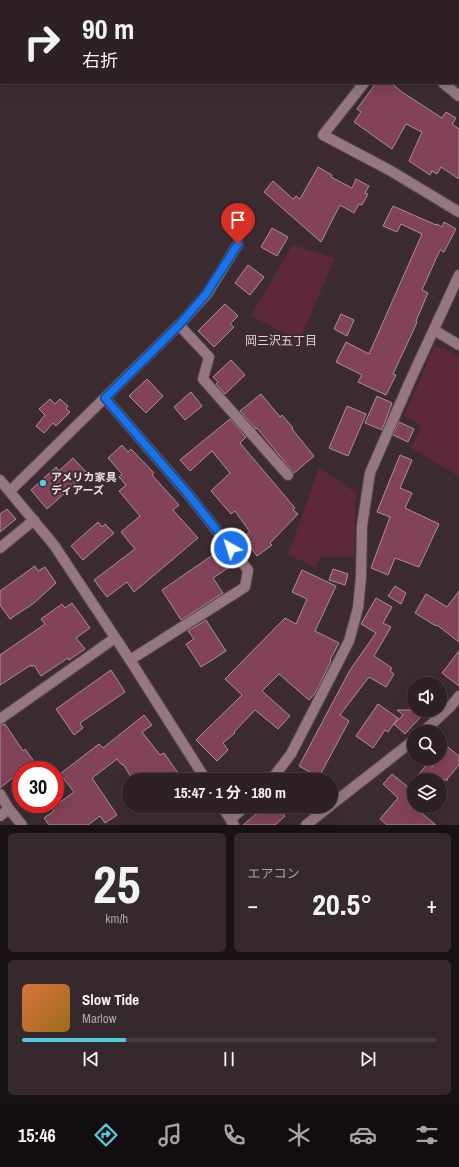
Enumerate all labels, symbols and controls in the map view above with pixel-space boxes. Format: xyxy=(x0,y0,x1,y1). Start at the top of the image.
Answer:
text: 90 m xyxy=(82,10,134,48)
icon: right xyxy=(16,16,68,68)
text: 右折 xyxy=(82,48,118,73)
pin xyxy=(221,203,255,244)
icon: arrive xyxy=(227,209,249,231)
district label: 岡三沢五丁目 xyxy=(245,333,317,349)
place label: アメリカ家具 ディアーズ xyxy=(51,470,116,497)
marker: アメリカ家具 ディアーズ xyxy=(38,478,48,488)
position arrow xyxy=(210,527,252,569)
map controls xyxy=(407,677,447,813)
button: sound xyxy=(407,677,447,717)
button: search xyxy=(407,725,447,765)
speed limit sign: 30 xyxy=(12,761,64,813)
button: layers xyxy=(407,773,447,813)
text: 15:47 · 1 分 · 180 m xyxy=(174,782,286,803)
text: 25 xyxy=(93,849,140,919)
text: エアコン xyxy=(248,865,300,882)
text: 20.5° xyxy=(312,884,372,924)
text: − xyxy=(248,890,258,920)
text: + xyxy=(426,890,437,920)
text: km/h xyxy=(105,910,128,927)
text: Slow Tide xyxy=(82,989,139,1010)
text: Marlow xyxy=(82,1010,116,1027)
icon: previous xyxy=(80,1048,102,1070)
icon: pause xyxy=(218,1048,240,1070)
icon: next xyxy=(357,1048,379,1070)
icon: directions xyxy=(92,1121,120,1149)
icon: music xyxy=(156,1121,184,1149)
icon: phone xyxy=(220,1121,248,1149)
icon: climate xyxy=(285,1121,313,1149)
icon: car xyxy=(349,1121,377,1149)
icon: filters xyxy=(413,1121,441,1149)
text: 15:46 xyxy=(18,1123,56,1148)

